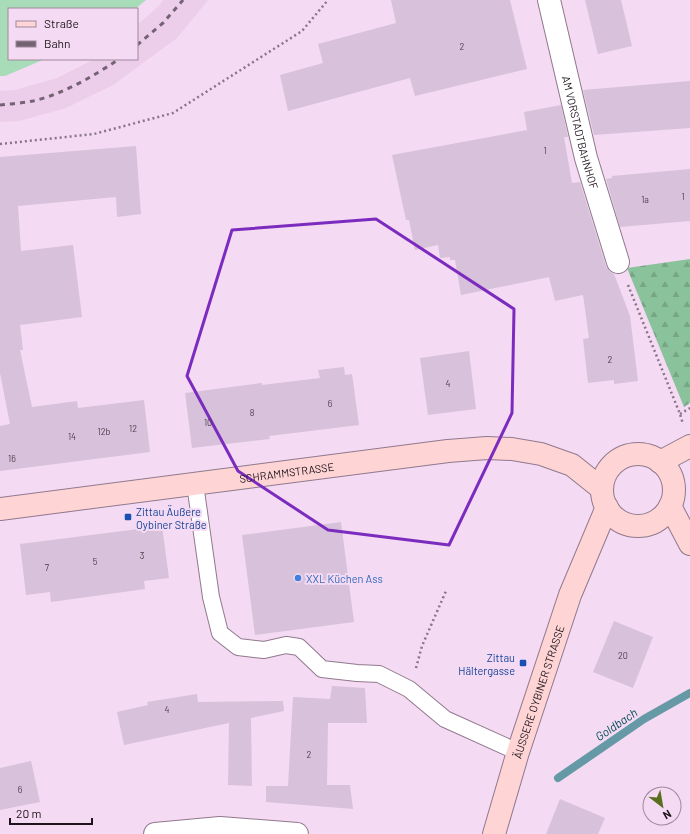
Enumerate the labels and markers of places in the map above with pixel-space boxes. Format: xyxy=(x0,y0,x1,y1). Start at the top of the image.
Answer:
place label: Zittau Äußere Oybiner Straße xyxy=(136,504,207,531)
marker: Zittau Äußere Oybiner Straße xyxy=(123,512,133,522)
place label: XXL Küchen Ass xyxy=(306,572,383,585)
marker: XXL Küchen Ass xyxy=(293,573,303,583)
place label: Zittau Hältergasse xyxy=(458,651,515,677)
marker: Zittau Hältergasse xyxy=(518,658,528,668)

